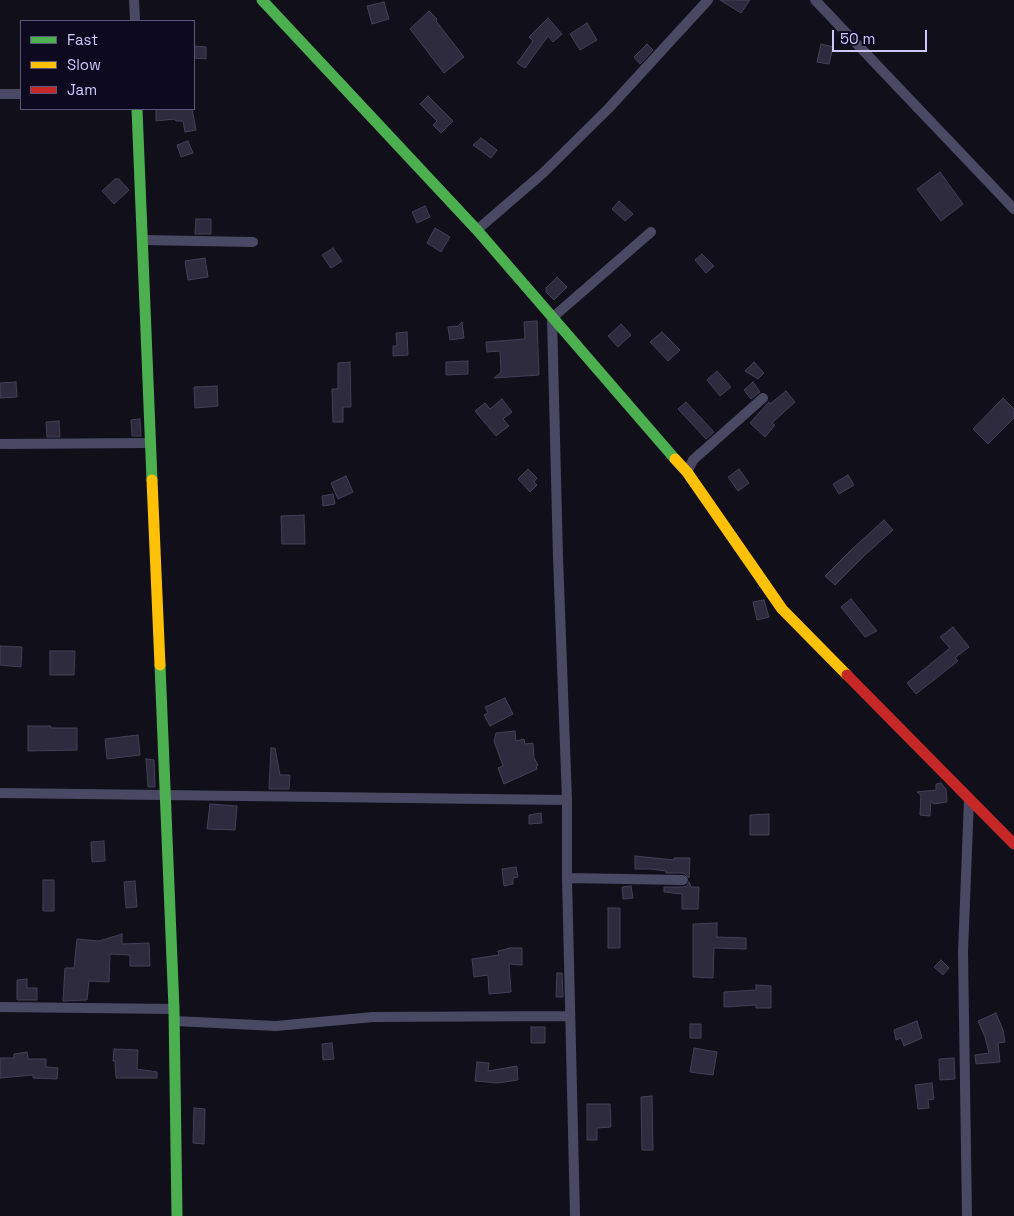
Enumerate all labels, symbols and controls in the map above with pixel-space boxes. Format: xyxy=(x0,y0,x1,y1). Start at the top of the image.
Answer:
legend xyxy=(20,20,195,110)
scale bar xyxy=(834,20,929,52)
text: 50 m xyxy=(840,29,875,48)
text: Fast xyxy=(67,30,98,49)
text: Slow xyxy=(67,55,101,74)
text: Jam xyxy=(67,80,97,99)

